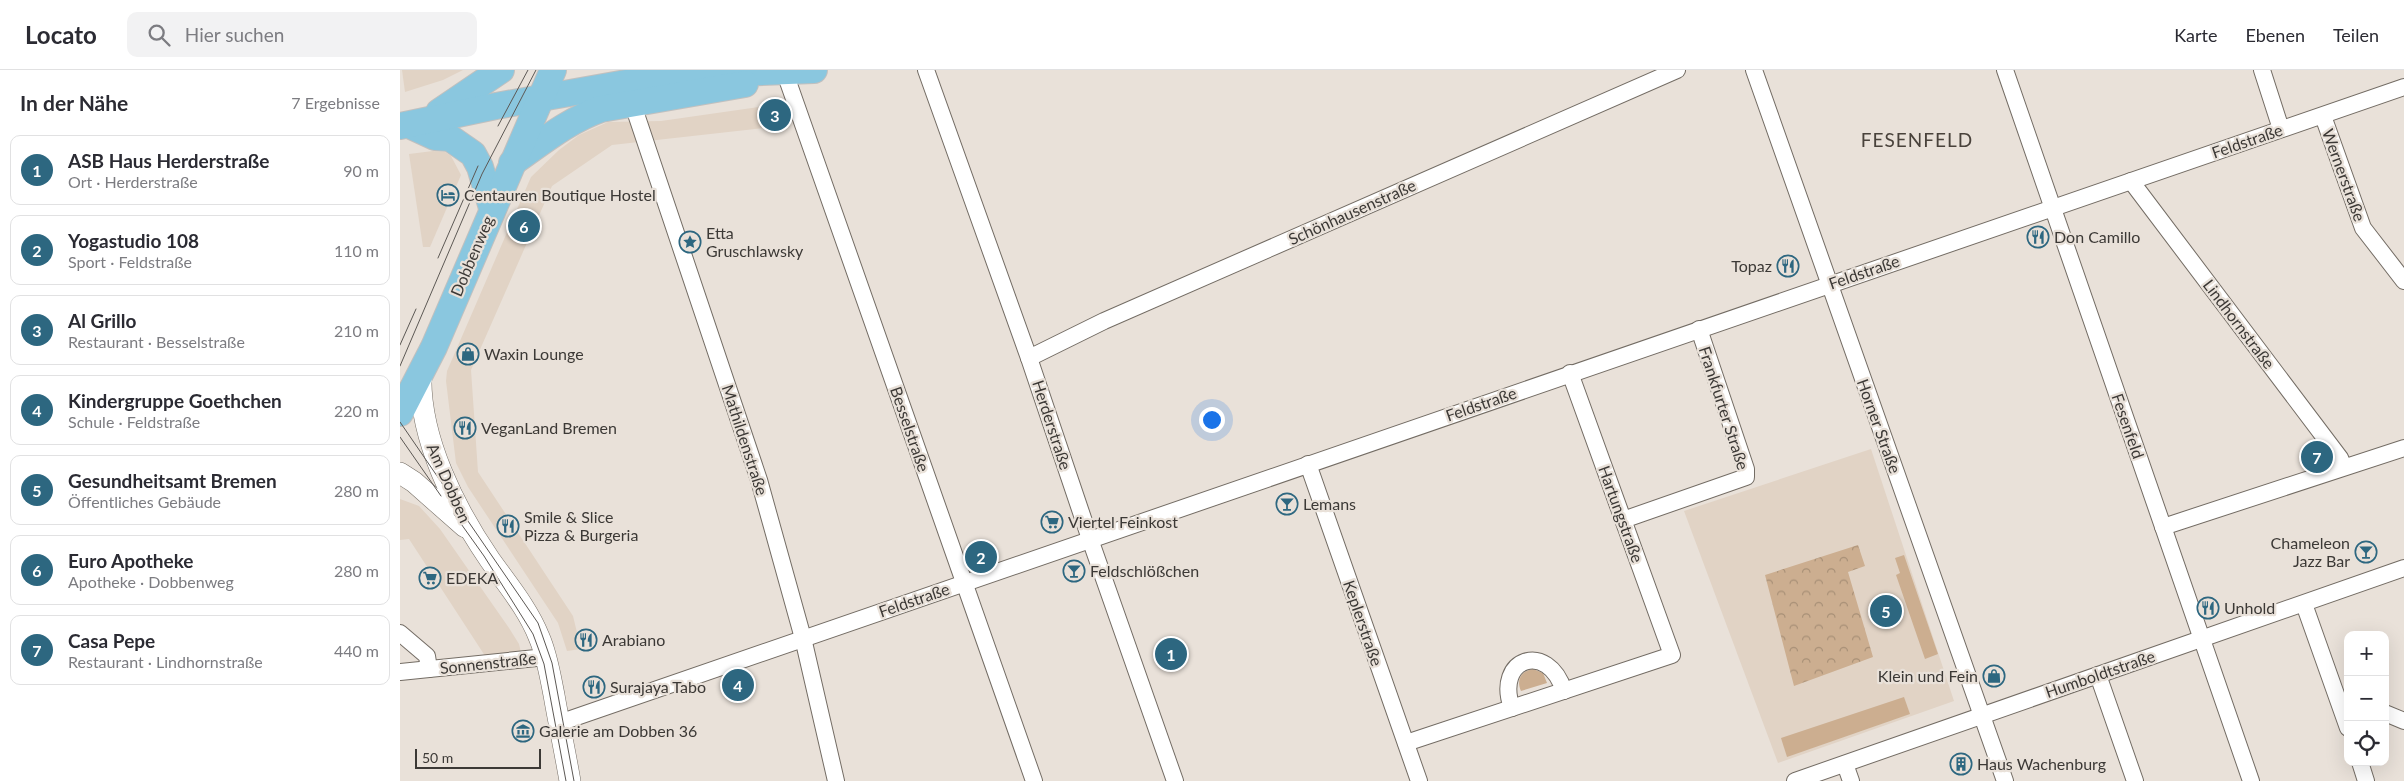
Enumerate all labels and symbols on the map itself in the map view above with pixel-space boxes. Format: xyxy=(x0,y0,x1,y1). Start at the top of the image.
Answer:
pin: 3 xyxy=(759,96,791,134)
street label: Feldstraße xyxy=(2209,120,2285,161)
street label: Wernerstraße xyxy=(2319,126,2370,224)
district label: FESENFELD xyxy=(1861,128,1973,151)
street label: Schönhausenstraße xyxy=(1285,175,1418,248)
hotel icon: Centauren Boutique Hostel xyxy=(436,183,460,207)
place label: Centauren Boutique Hostel xyxy=(464,185,656,204)
pin: 6 xyxy=(508,207,540,245)
street label: Dobbenweg xyxy=(446,213,497,299)
place label: Etta Gruschlawsky xyxy=(706,223,804,260)
restaurant icon: Don Camillo xyxy=(2026,225,2050,249)
place label: Don Camillo xyxy=(2054,227,2140,246)
place icon: Etta Gruschlawsky xyxy=(678,230,702,254)
street label: Feldstraße xyxy=(1826,251,1902,292)
restaurant icon: Topaz xyxy=(1776,254,1800,278)
place label: Topaz xyxy=(1731,256,1772,275)
street label: Lindhornstraße xyxy=(2200,275,2279,372)
shop icon: Waxin Lounge xyxy=(456,342,480,366)
place label: Waxin Lounge xyxy=(484,344,584,363)
street label: Frankfurter Straße xyxy=(1696,344,1753,472)
street label: Horner Straße xyxy=(1854,376,1905,476)
street label: Herderstraße xyxy=(1029,378,1076,472)
street label: Mathildenstraße xyxy=(719,382,772,498)
street label: Feldstraße xyxy=(1443,383,1519,424)
street label: Besselstraße xyxy=(887,384,934,474)
street label: Fesenfeld xyxy=(2108,391,2148,461)
your location xyxy=(1199,407,1225,433)
restaurant icon: VeganLand Bremen xyxy=(453,416,477,440)
place label: VeganLand Bremen xyxy=(481,418,617,437)
pin: 7 xyxy=(2301,438,2333,476)
street label: Am Dobben xyxy=(424,440,475,525)
street label: Hartungstraße xyxy=(1595,463,1648,565)
bar icon: Lemans xyxy=(1275,492,1299,516)
place label: Lemans xyxy=(1303,494,1356,513)
place label: Smile & Slice Pizza & Burgeria xyxy=(524,507,638,544)
supermarket icon: Viertel Feinkost xyxy=(1040,510,1064,534)
place label: Viertel Feinkost xyxy=(1068,512,1178,531)
restaurant icon: Smile & Slice Pizza & Burgeria xyxy=(496,514,520,538)
place label: Chameleon Jazz Bar xyxy=(2271,533,2350,570)
pin: 2 xyxy=(965,538,997,576)
bar icon: Chameleon Jazz Bar xyxy=(2354,540,2378,564)
bar icon: Feldschlößchen xyxy=(1062,559,1086,583)
place label: Feldschlößchen xyxy=(1090,561,1199,580)
supermarket icon: EDEKA xyxy=(418,566,442,590)
place label: EDEKA xyxy=(446,568,498,587)
street label: Keplerstraße xyxy=(1340,577,1387,668)
street label: Feldstraße xyxy=(876,579,952,620)
pin: 5 xyxy=(1870,592,1902,630)
restaurant icon: Unhold xyxy=(2196,596,2220,620)
place label: Unhold xyxy=(2224,598,2275,617)
restaurant icon: Arabiano xyxy=(574,628,598,652)
place label: Arabiano xyxy=(602,630,665,649)
pin: 1 xyxy=(1155,635,1187,673)
street label: Humboldtstraße xyxy=(2043,646,2157,701)
street label: Sonnenstraße xyxy=(439,648,537,677)
shop icon: Klein und Fein xyxy=(1982,664,2006,688)
pin: 4 xyxy=(722,666,754,704)
place label: Klein und Fein xyxy=(1878,666,1978,685)
restaurant icon: Surajaya Tabo xyxy=(582,675,606,699)
place label: Surajaya Tabo xyxy=(610,677,706,696)
museum icon: Galerie am Dobben 36 xyxy=(511,719,535,743)
place label: Galerie am Dobben 36 xyxy=(539,721,697,740)
scale bar xyxy=(415,746,541,769)
building icon: Haus Wachenburg xyxy=(1949,752,1973,776)
place label: Haus Wachenburg xyxy=(1977,754,2106,773)

